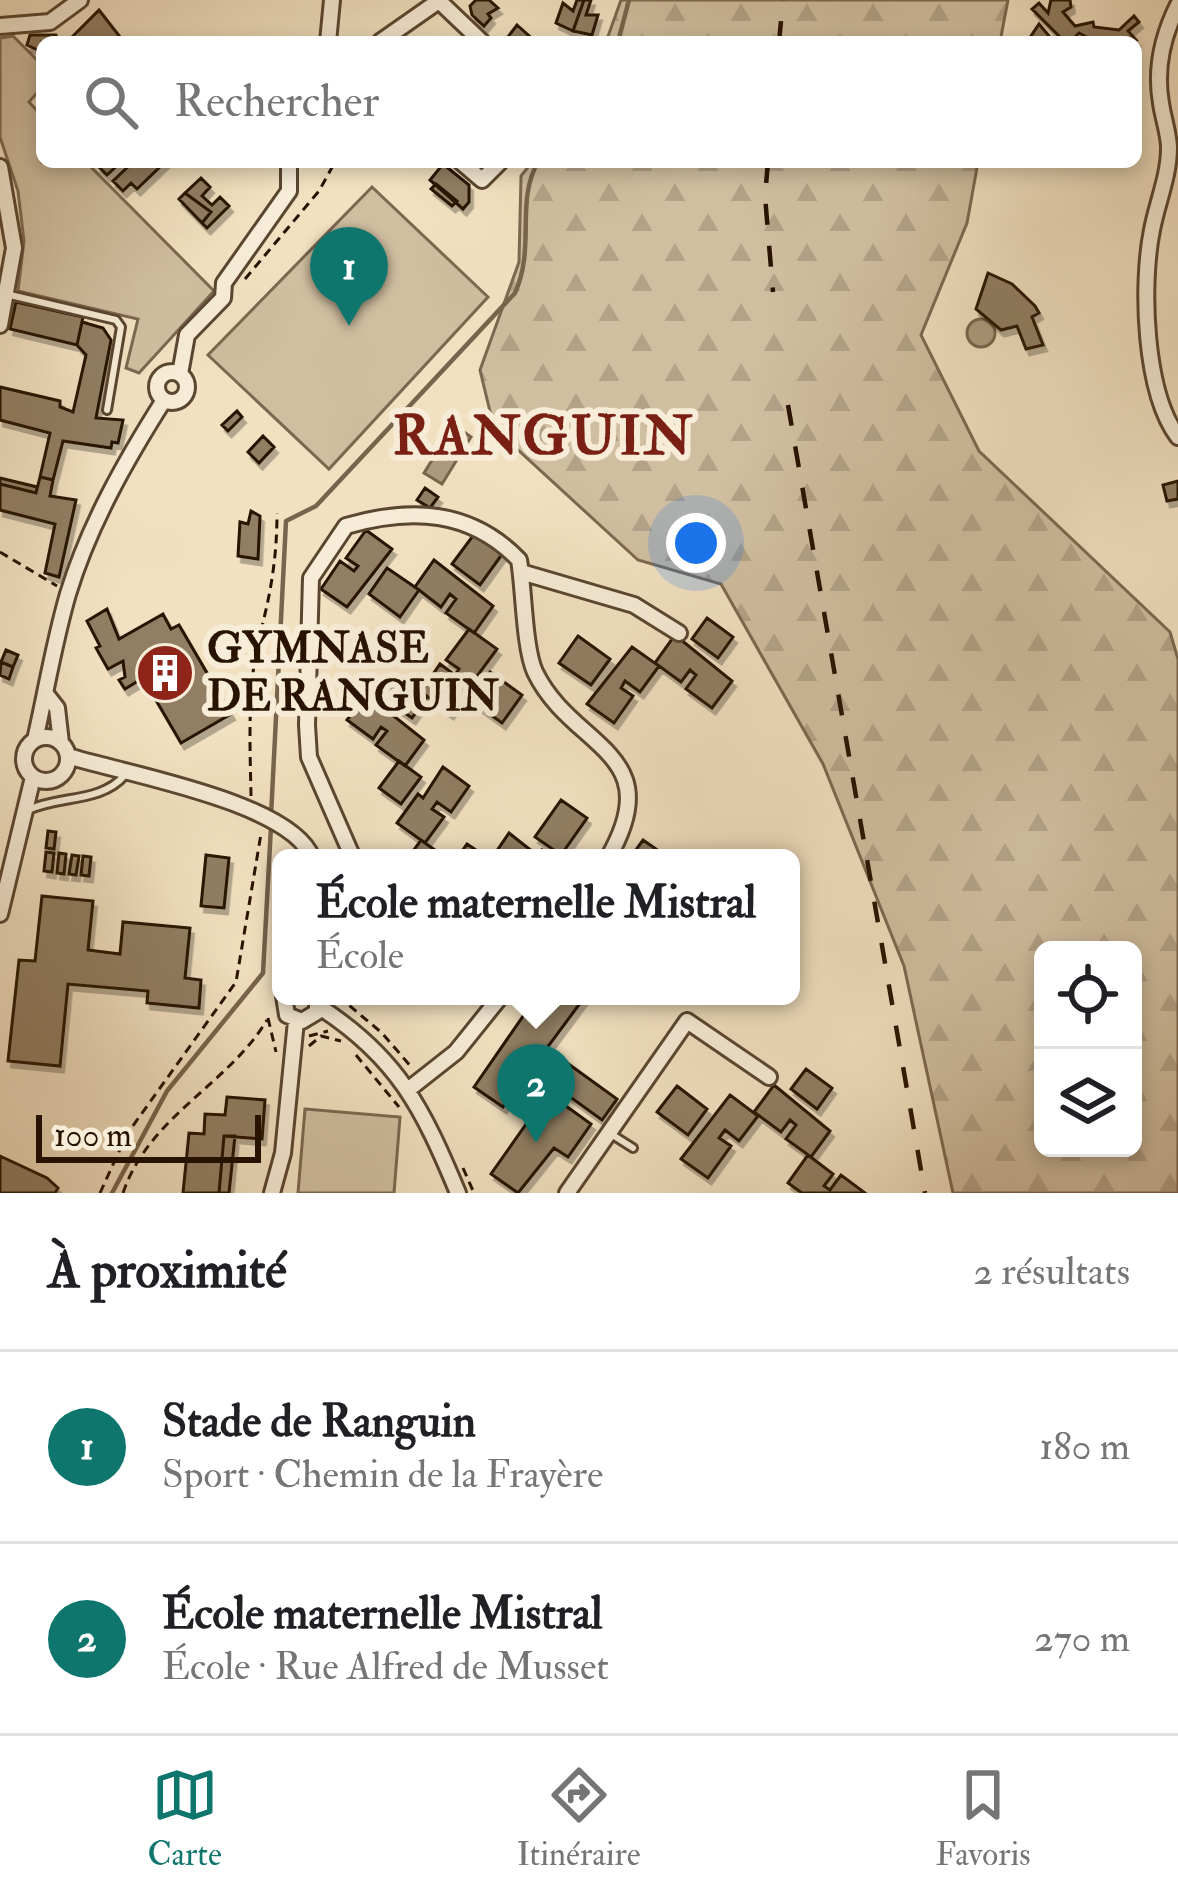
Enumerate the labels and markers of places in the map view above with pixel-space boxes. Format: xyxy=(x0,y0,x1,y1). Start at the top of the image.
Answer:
pin: 1 xyxy=(310,227,388,326)
place label: GYMNASE DE RANGUIN xyxy=(207,623,499,723)
building icon: GYMNASE DE RANGUIN xyxy=(134,642,196,704)
pin: 2 xyxy=(497,1044,575,1143)

